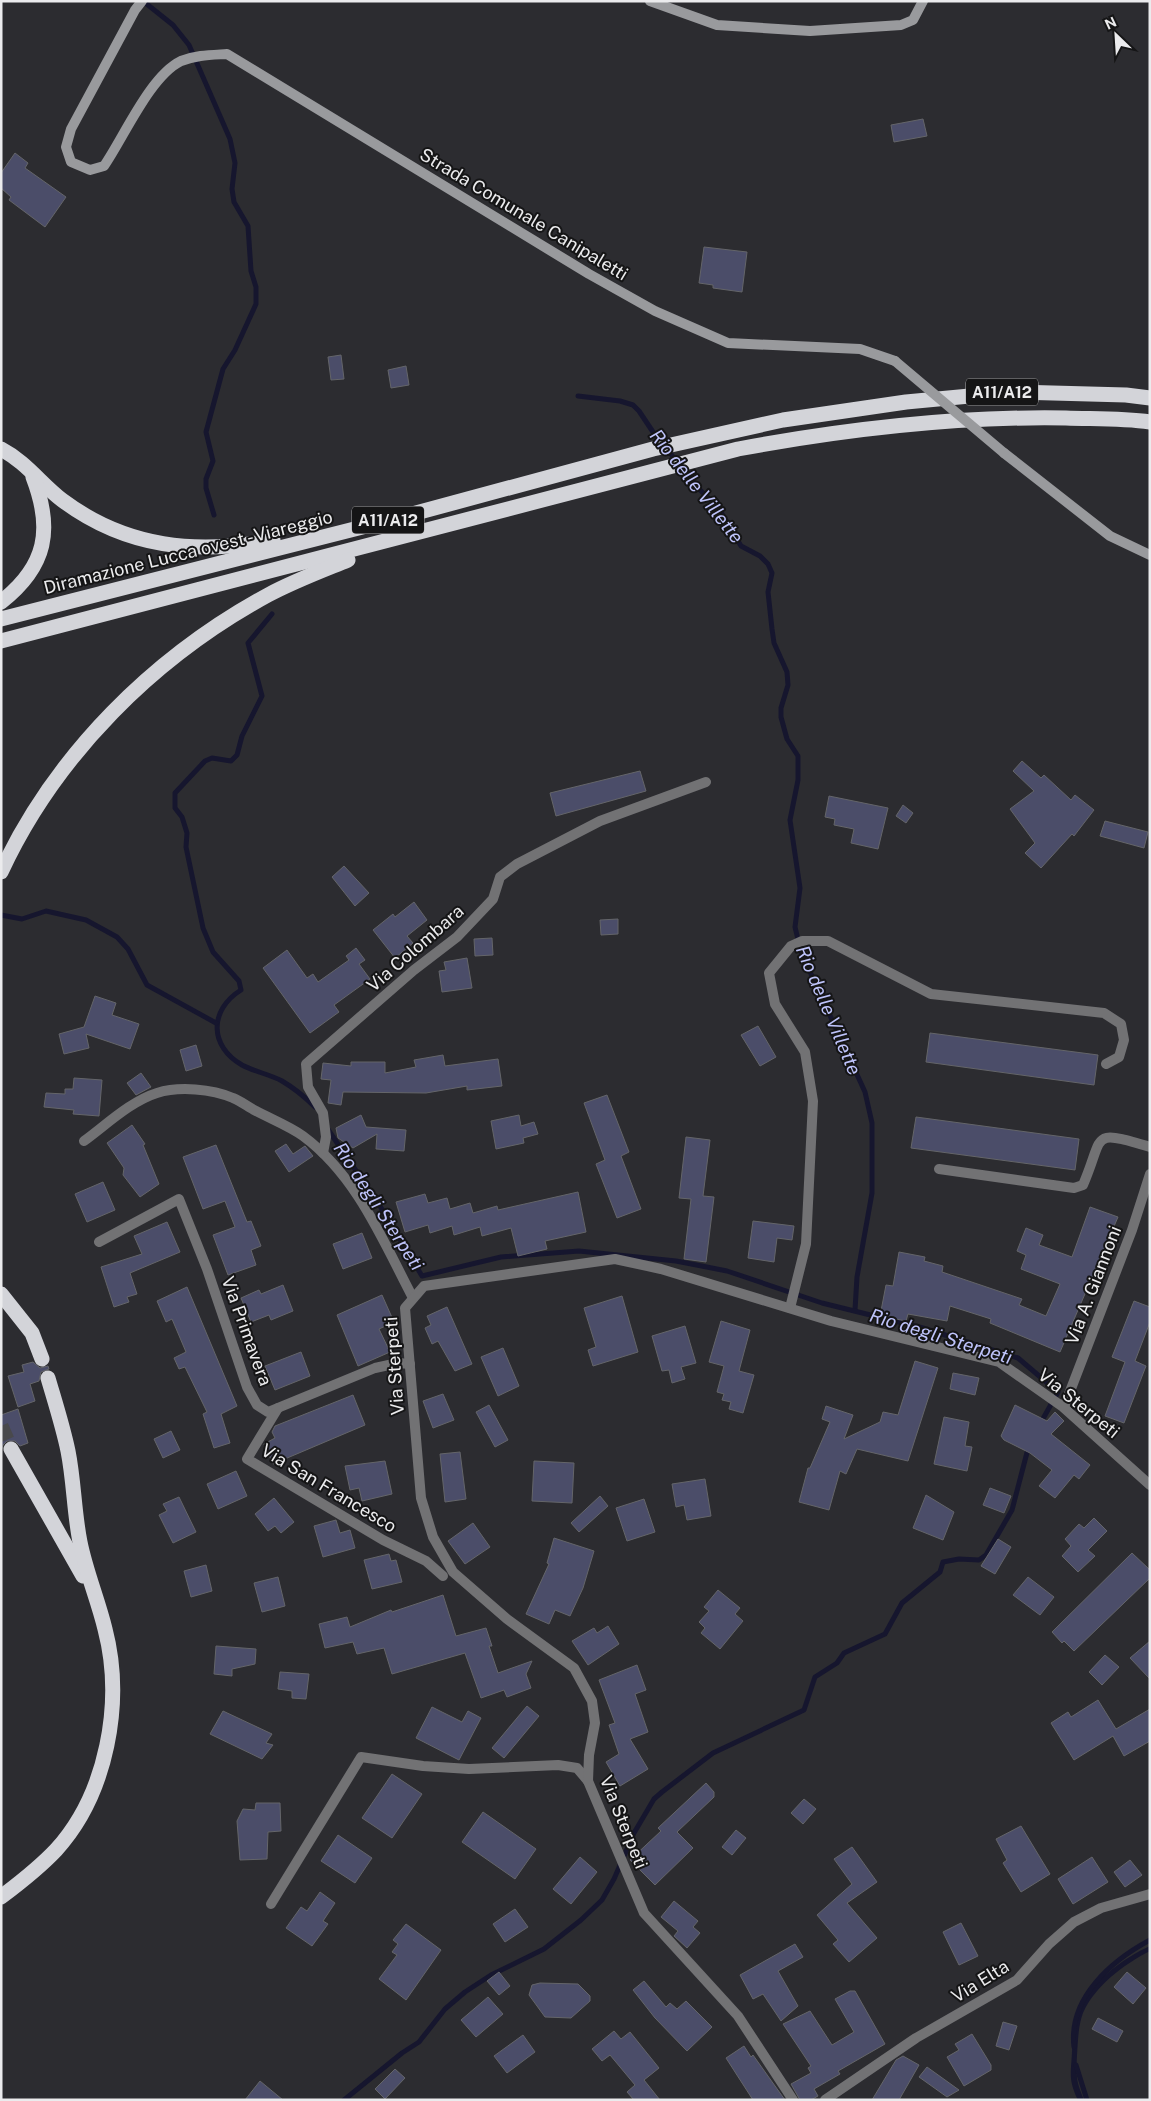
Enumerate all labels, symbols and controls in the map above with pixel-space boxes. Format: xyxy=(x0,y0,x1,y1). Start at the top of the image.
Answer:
north arrow xyxy=(1091,10,1141,60)
text: N xyxy=(1102,14,1119,33)
street label: Strada Comunale Canipaletti xyxy=(416,143,632,285)
road number: A11/A12 xyxy=(966,378,1038,406)
water label: Rio delle Villette xyxy=(646,425,748,547)
street label: Diramazione Lucca ovest - Viareggio xyxy=(41,506,335,598)
road number: A11/A12 xyxy=(352,506,424,534)
street label: Via Colombara xyxy=(362,900,468,996)
water label: Rio delle Villette xyxy=(792,942,866,1078)
water label: Rio degli Sterpeti xyxy=(329,1138,429,1274)
street label: Via A. Giannoni xyxy=(1061,1223,1125,1347)
street label: Via Primavera xyxy=(217,1273,277,1389)
water label: Rio degli Sterpeti xyxy=(867,1304,1015,1368)
street label: Via Sterpeti xyxy=(380,1316,408,1416)
street label: Via Sterpeti xyxy=(1034,1364,1124,1442)
street label: Via San Francesco xyxy=(257,1439,401,1537)
street label: Via Sterpeti xyxy=(596,1772,652,1872)
street label: Via Elta xyxy=(948,1955,1012,2007)

